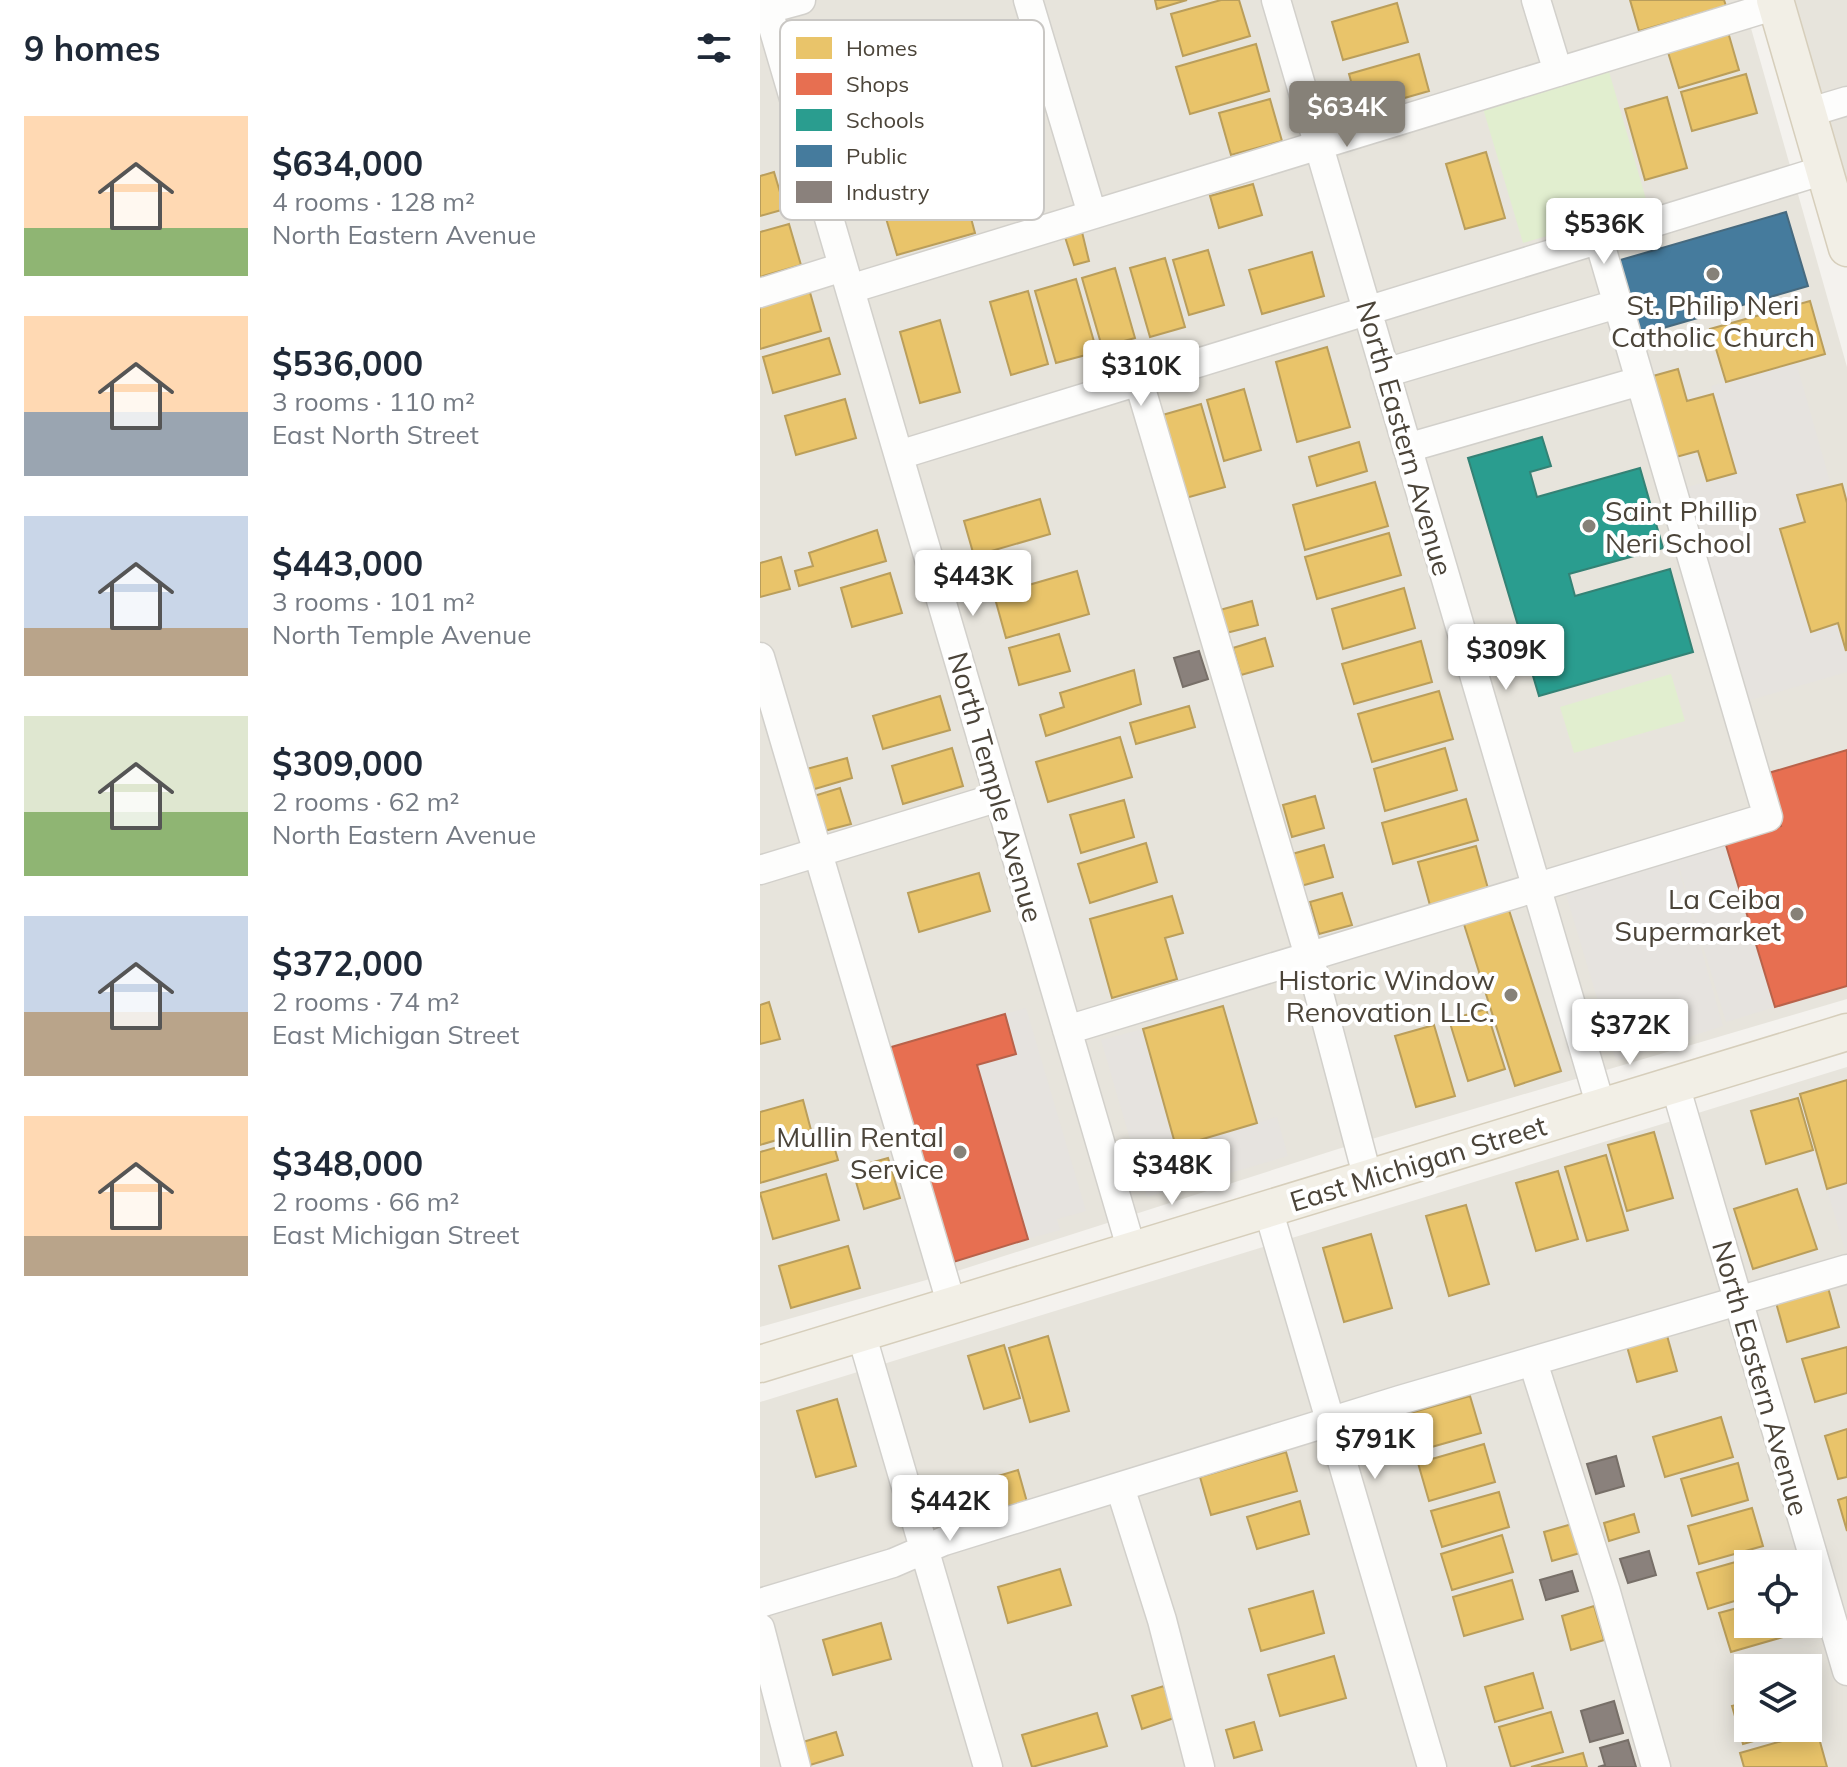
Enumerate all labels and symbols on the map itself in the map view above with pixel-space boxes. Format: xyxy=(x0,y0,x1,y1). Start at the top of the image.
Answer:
legend xyxy=(780,20,1044,220)
text: Homes xyxy=(846,34,918,62)
text: Shops xyxy=(846,70,909,98)
pin: $634K xyxy=(1291,81,1403,149)
text: Schools xyxy=(846,106,925,134)
text: Public xyxy=(846,142,908,170)
text: Industry xyxy=(846,178,930,206)
pin: $536K xyxy=(1548,198,1660,266)
marker: St. Philip Neri Catholic Church xyxy=(1704,265,1722,283)
place label: St. Philip Neri Catholic Church xyxy=(1611,287,1815,354)
street label: North Eastern Avenue xyxy=(1349,296,1461,580)
pin: $310K xyxy=(1085,340,1197,408)
place label: Saint Phillip Neri School xyxy=(1605,493,1758,560)
marker: Saint Phillip Neri School xyxy=(1580,517,1598,535)
pin: $443K xyxy=(917,550,1029,618)
pin: $309K xyxy=(1450,624,1562,692)
street label: North Temple Avenue xyxy=(941,648,1051,926)
place label: La Ceiba Supermarket xyxy=(1615,881,1781,948)
marker: La Ceiba Supermarket xyxy=(1788,905,1806,923)
place label: Historic Window Renovation LLC. xyxy=(1278,962,1495,1029)
marker: Historic Window Renovation LLC. xyxy=(1502,986,1520,1004)
pin: $372K xyxy=(1574,999,1686,1067)
street label: East Michigan Street xyxy=(1286,1107,1551,1219)
place label: Mullin Rental Service xyxy=(776,1119,944,1186)
pin: $348K xyxy=(1116,1139,1228,1207)
marker: Mullin Rental Service xyxy=(951,1143,969,1161)
street label: North Eastern Avenue xyxy=(1705,1236,1817,1520)
pin: $791K xyxy=(1319,1413,1431,1481)
pin: $442K xyxy=(894,1475,1006,1543)

